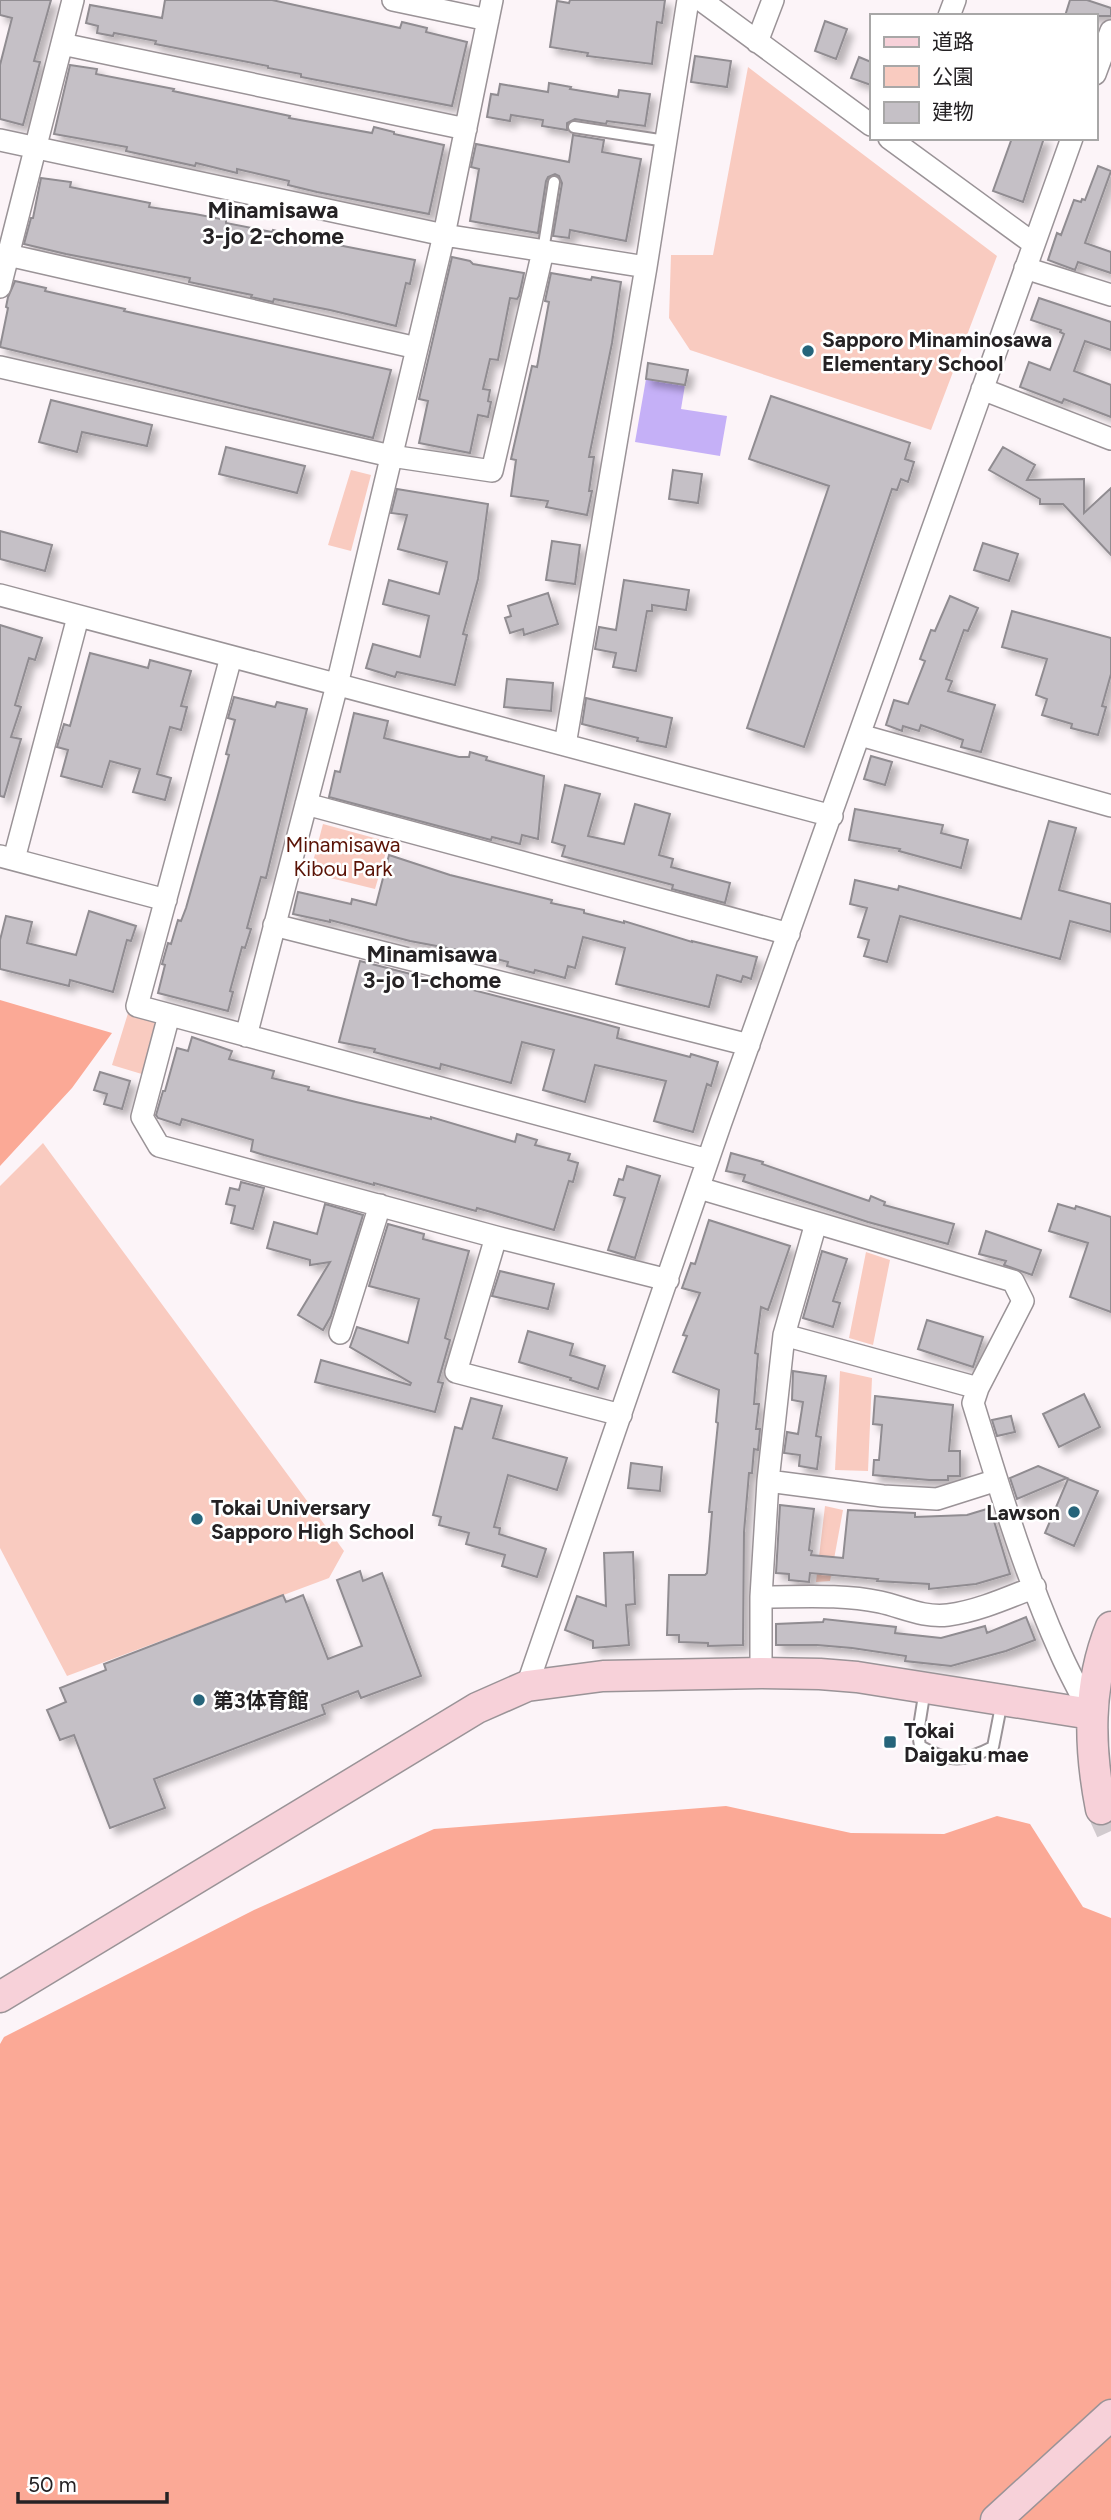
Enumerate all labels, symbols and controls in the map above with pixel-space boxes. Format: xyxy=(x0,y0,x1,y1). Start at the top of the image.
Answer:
legend xyxy=(870,14,1097,140)
text: 道路 xyxy=(932,29,974,54)
text: 公園 xyxy=(932,64,974,89)
text: 建物 xyxy=(932,99,974,124)
district label: Minamisawa 3-jo 2-chome xyxy=(202,196,344,250)
place label: Sapporo Minaminosawa Elementary School xyxy=(822,327,1052,376)
marker: Sapporo Minaminosawa Elementary School xyxy=(800,343,816,359)
park label: Minamisawa Kibou Park xyxy=(285,832,401,881)
district label: Minamisawa 3-jo 1-chome xyxy=(363,940,502,994)
place label: Tokai Universary Sapporo High School xyxy=(211,1495,414,1544)
place label: Lawson xyxy=(986,1500,1060,1525)
marker: Lawson xyxy=(1066,1504,1082,1520)
marker: Tokai Universary Sapporo High School xyxy=(189,1511,205,1527)
place label: 第3体育館 xyxy=(213,1688,309,1713)
marker: 第3体育館 xyxy=(191,1692,207,1708)
place label: Tokai Daigaku mae xyxy=(904,1718,1029,1767)
marker: Tokai Daigaku mae xyxy=(882,1734,898,1750)
scale bar xyxy=(18,2460,166,2504)
text: 50 m xyxy=(28,2472,77,2497)

